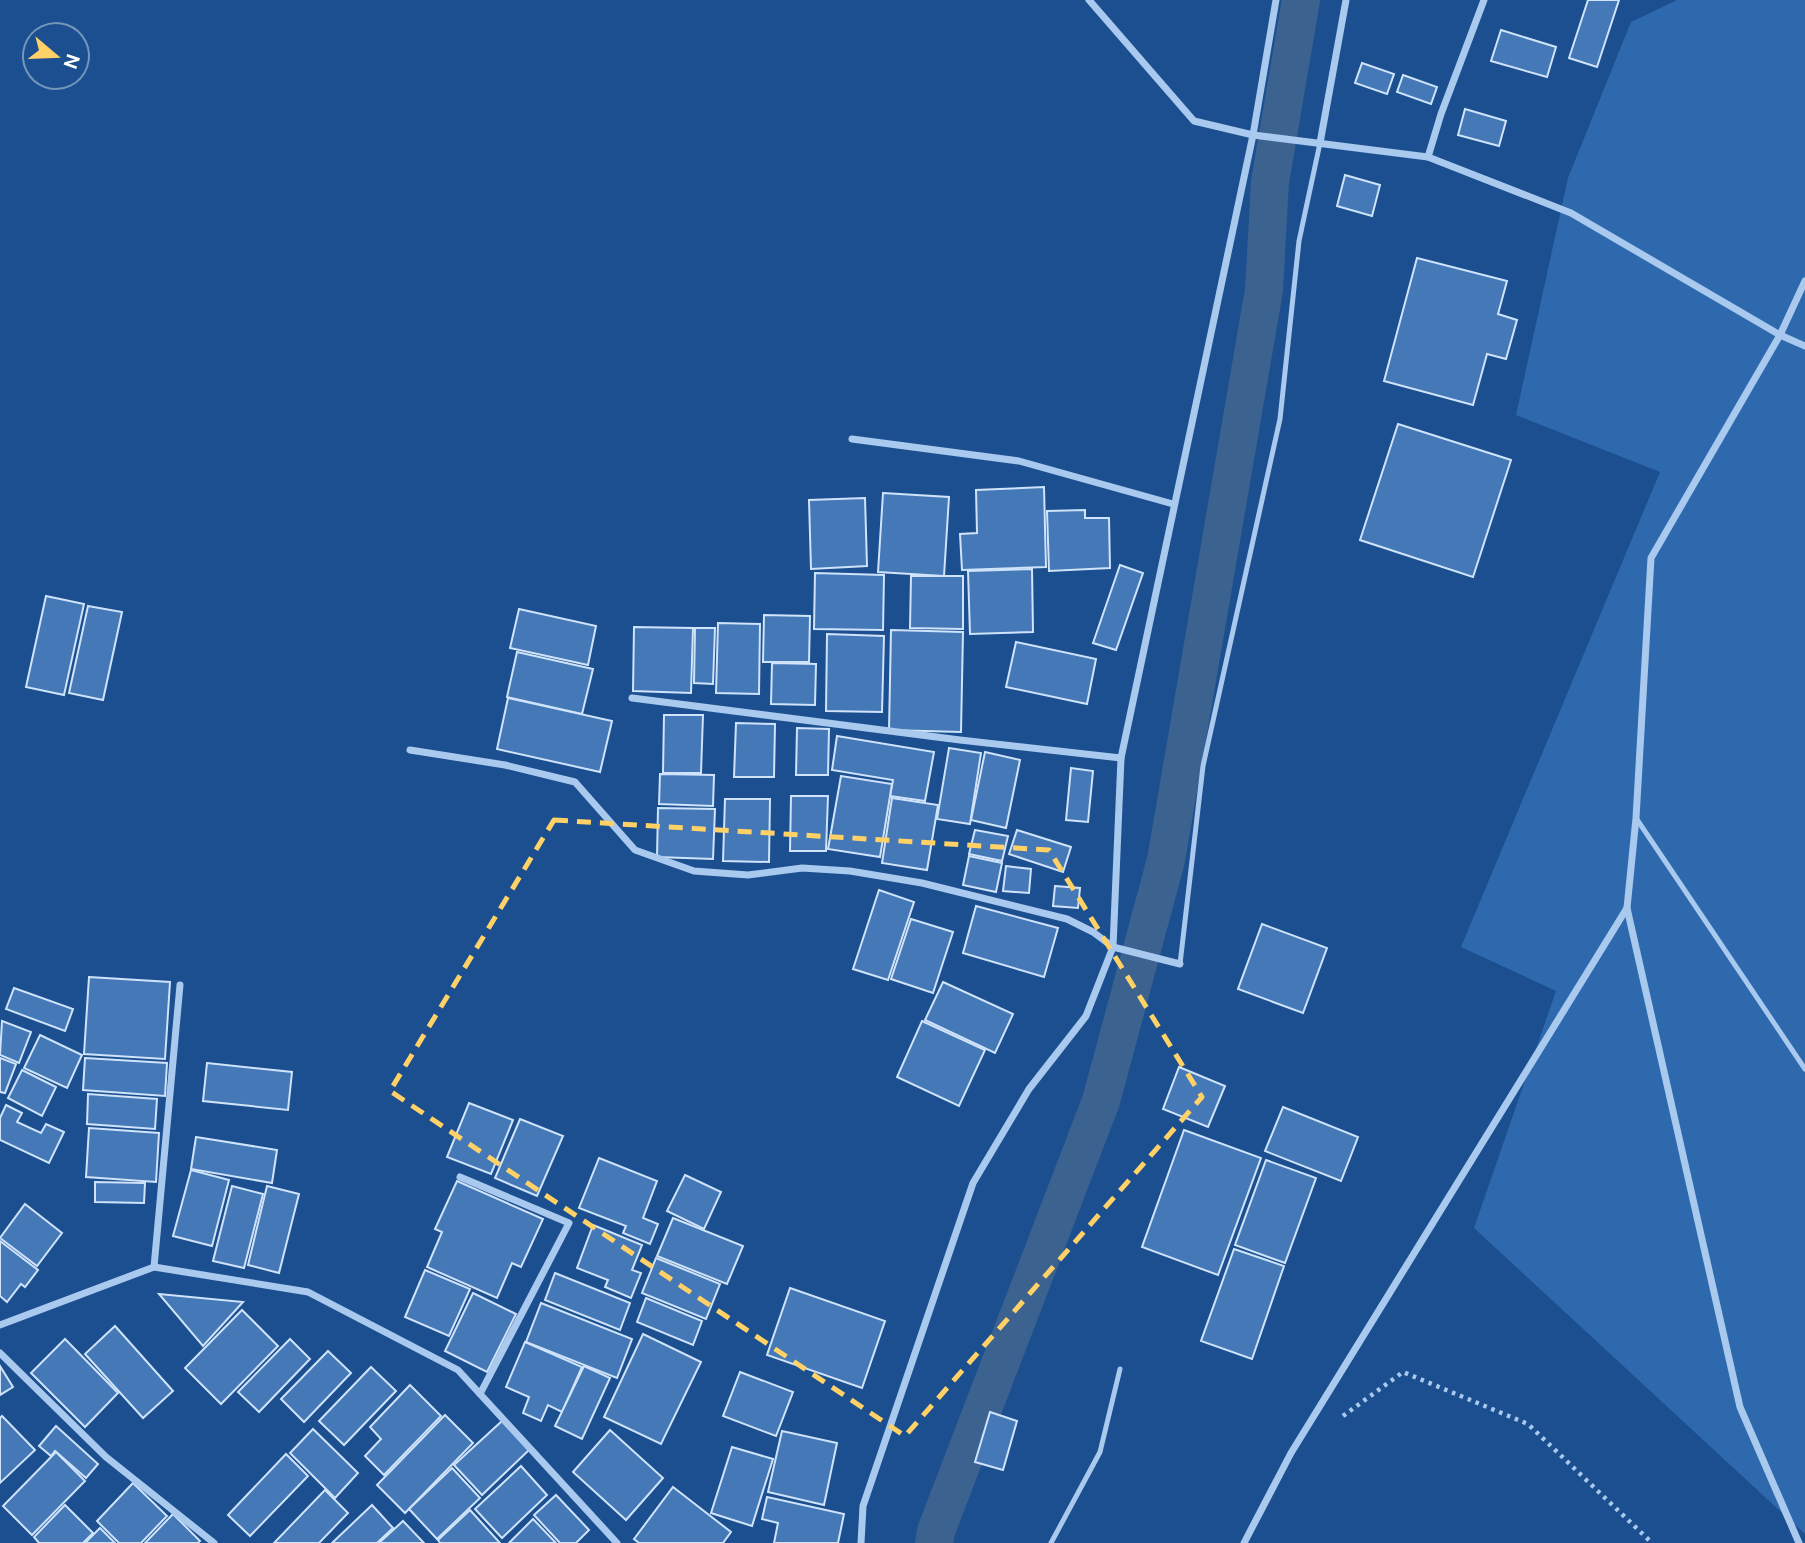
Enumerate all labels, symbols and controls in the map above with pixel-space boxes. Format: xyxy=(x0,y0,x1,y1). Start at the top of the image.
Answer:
north arrow xyxy=(21,21,91,91)
text: N xyxy=(58,51,86,72)

